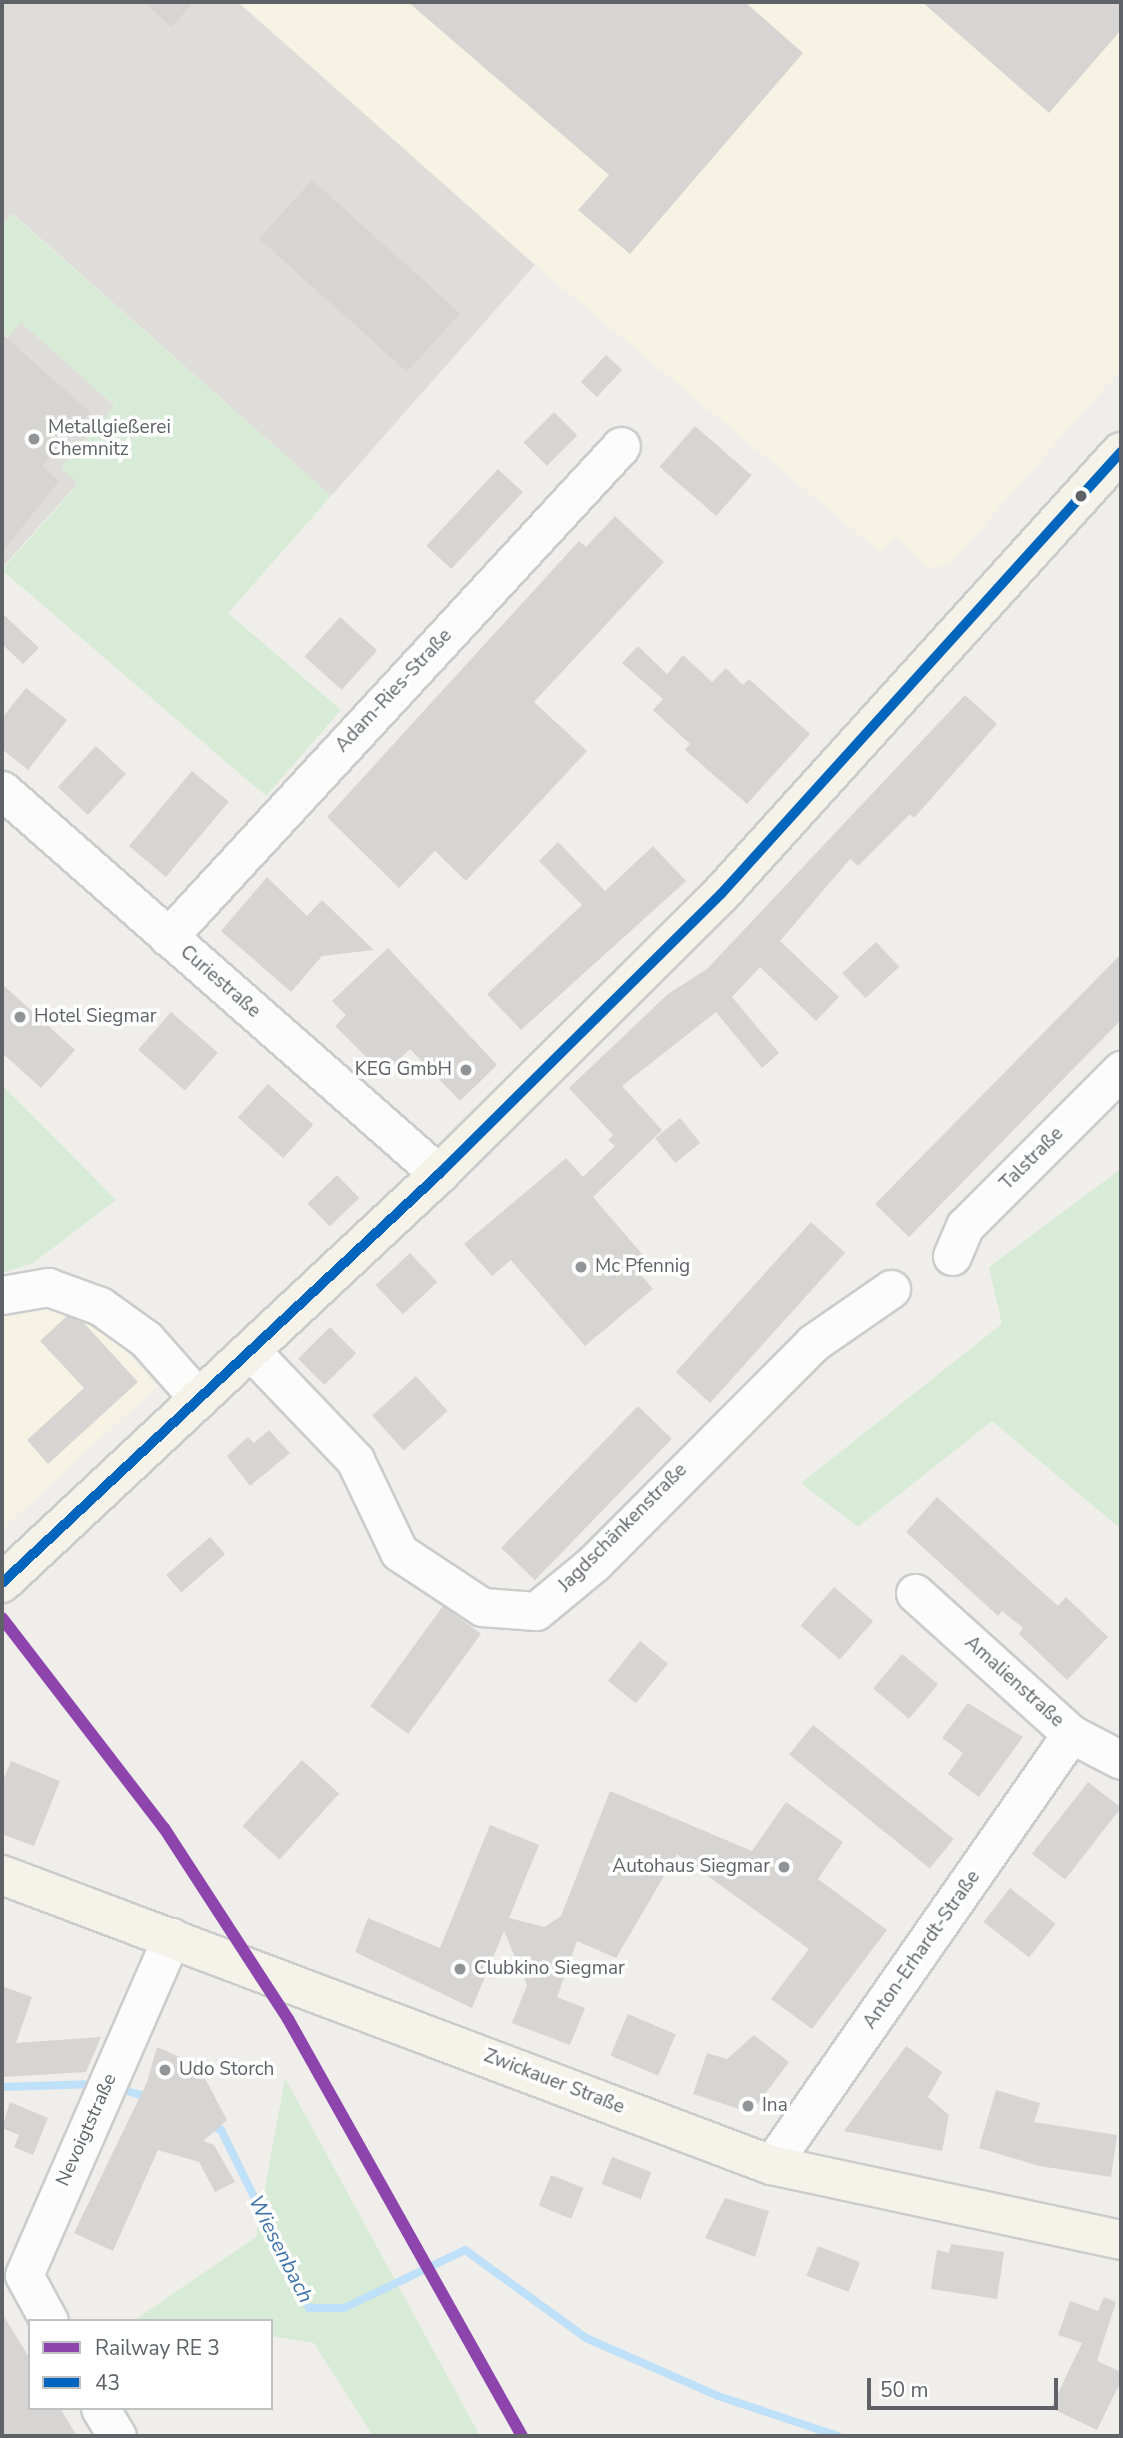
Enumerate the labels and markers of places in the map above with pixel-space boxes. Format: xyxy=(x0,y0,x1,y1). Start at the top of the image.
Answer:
place label: Metallgießerei Chemnitz xyxy=(48,417,171,461)
marker: Metallgießerei Chemnitz xyxy=(26,431,42,447)
unlabelled marker xyxy=(1074,489,1088,503)
place label: Hotel Siegmar xyxy=(34,1006,157,1028)
marker: Hotel Siegmar xyxy=(12,1009,28,1025)
place label: KEG GmbH xyxy=(355,1059,452,1081)
marker: KEG GmbH xyxy=(458,1062,474,1078)
place label: Mc Pfennig xyxy=(595,1256,690,1278)
marker: Mc Pfennig xyxy=(573,1259,589,1275)
place label: Autohaus Siegmar xyxy=(612,1856,770,1878)
marker: Autohaus Siegmar xyxy=(776,1859,792,1875)
place label: Clubkino Siegmar xyxy=(474,1958,625,1980)
marker: Clubkino Siegmar xyxy=(452,1961,468,1977)
place label: Udo Storch xyxy=(179,2059,274,2081)
marker: Udo Storch xyxy=(157,2062,173,2078)
place label: Ina xyxy=(762,2095,788,2117)
marker: Ina xyxy=(740,2098,756,2114)

